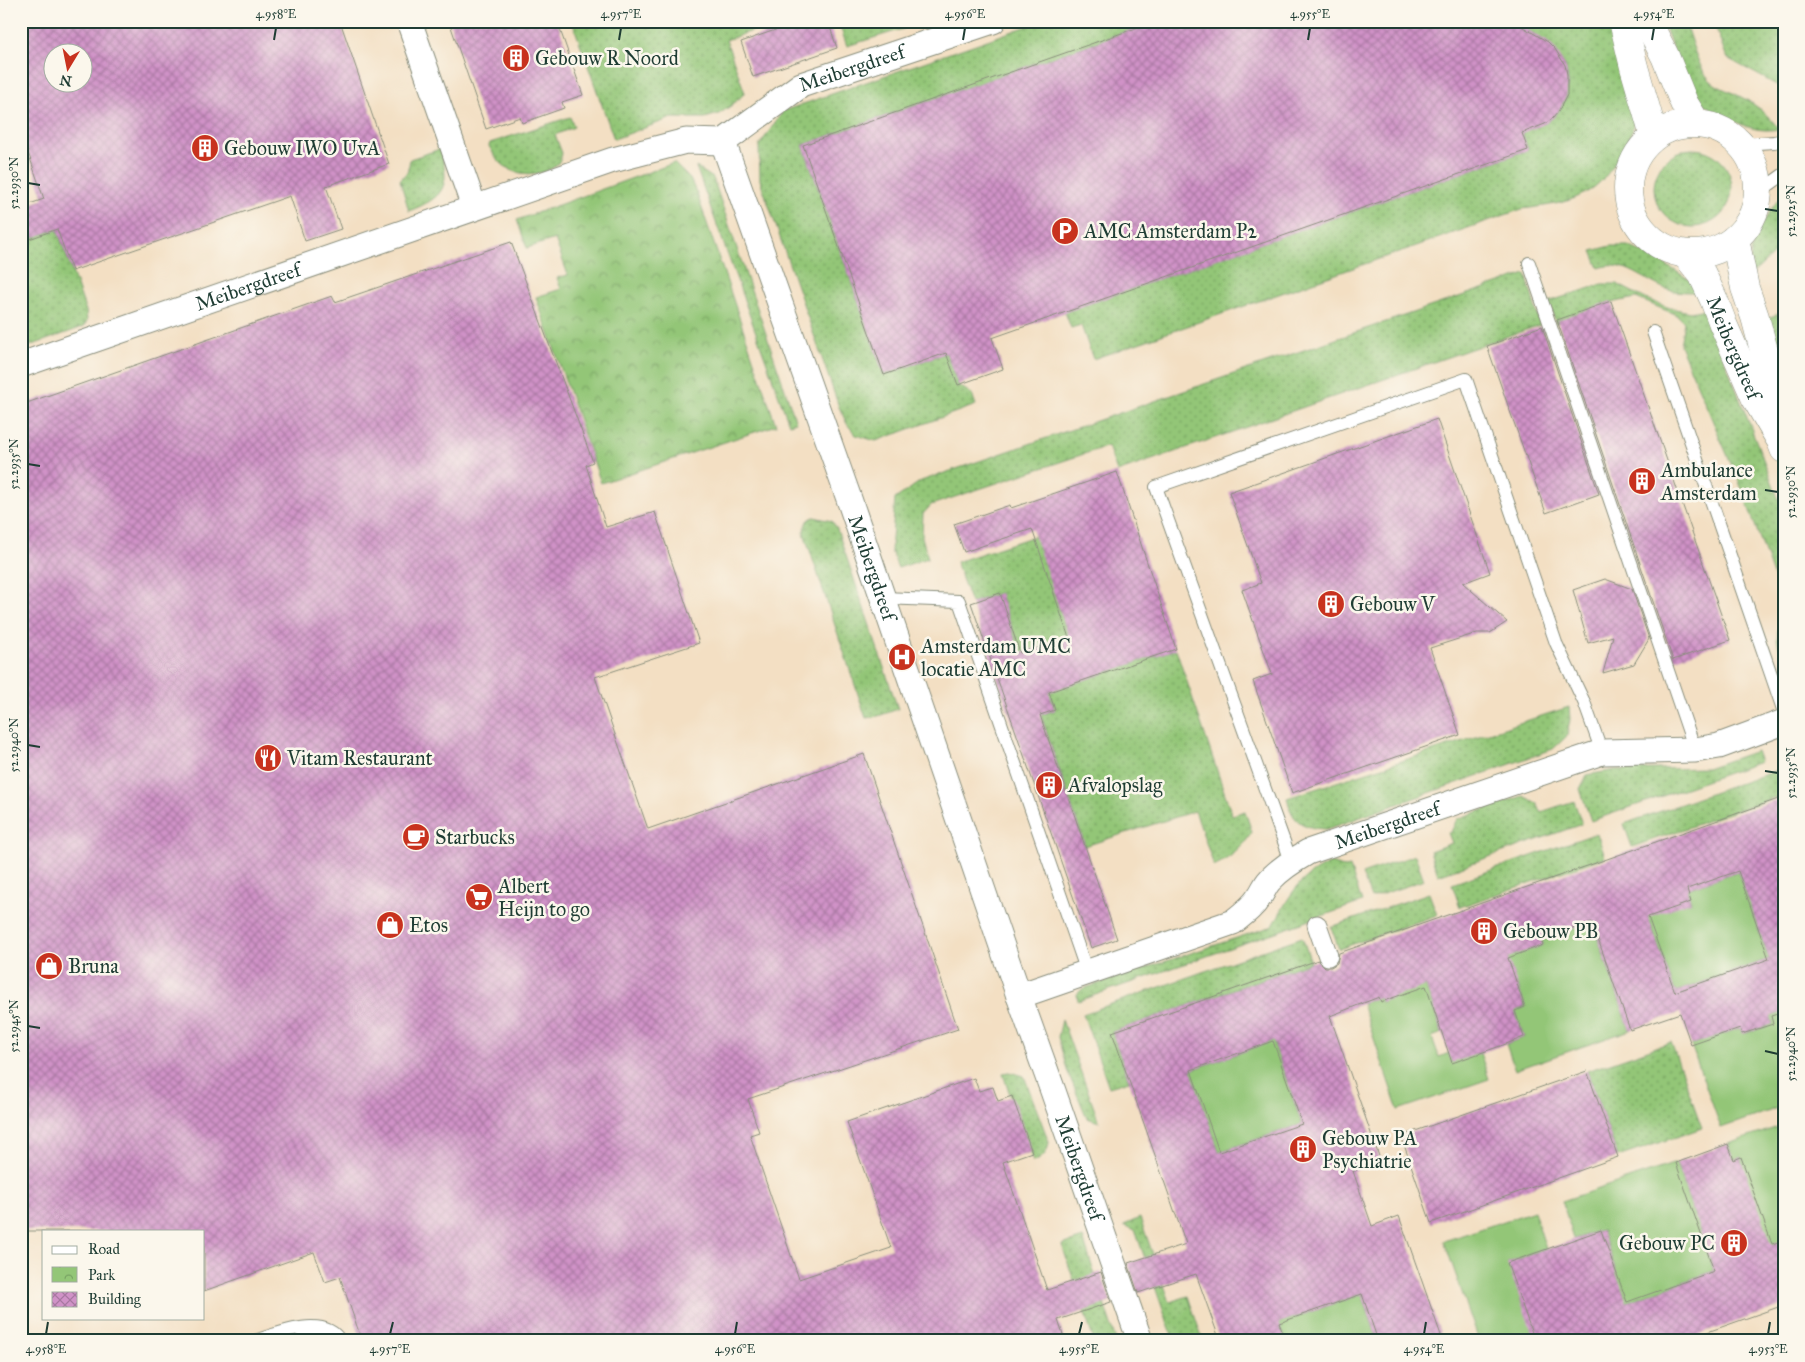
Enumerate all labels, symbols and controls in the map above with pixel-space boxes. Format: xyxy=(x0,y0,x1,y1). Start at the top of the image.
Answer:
text: 4.958°E xyxy=(256,7,297,21)
text: 4.957°E xyxy=(601,7,642,21)
text: 4.956°E xyxy=(945,7,986,21)
text: 4.955°E xyxy=(1290,7,1330,21)
text: 4.954°E xyxy=(1634,7,1675,21)
street label: Meibergdreef xyxy=(796,38,911,97)
north arrow xyxy=(42,42,92,92)
building icon: Gebouw R Noord xyxy=(501,43,531,73)
place label: Gebouw R Noord xyxy=(535,46,679,70)
text: N xyxy=(58,71,73,90)
building icon: Gebouw IWO UvA xyxy=(190,133,220,163)
place label: Gebouw IWO UvA xyxy=(224,136,381,160)
text: 52.2930°N xyxy=(7,157,21,209)
text: 52.2925°N xyxy=(1784,185,1798,237)
parking icon: AMC Amsterdam P2 xyxy=(1050,216,1080,246)
place label: AMC Amsterdam P2 xyxy=(1083,219,1257,243)
street label: Meibergdreef xyxy=(192,256,307,316)
street label: Meibergdreef xyxy=(1702,293,1768,406)
text: 52.2935°N xyxy=(7,438,21,490)
place label: Ambulance Amsterdam xyxy=(1660,458,1757,505)
building icon: Ambulance Amsterdam xyxy=(1627,466,1657,496)
text: 52.2930°N xyxy=(1784,466,1798,518)
street label: Meibergdreef xyxy=(843,512,903,626)
building icon: Gebouw V xyxy=(1316,589,1346,619)
place label: Gebouw V xyxy=(1350,592,1436,616)
place label: Amsterdam UMC locatie AMC xyxy=(920,634,1071,681)
hospital icon: Amsterdam UMC locatie AMC xyxy=(887,642,917,672)
text: 52.2940°N xyxy=(7,718,21,772)
restaurant icon: Vitam Restaurant xyxy=(253,743,283,773)
place label: Vitam Restaurant xyxy=(286,746,432,770)
text: 52.2935°N xyxy=(1784,747,1798,799)
building icon: Afvalopslag xyxy=(1034,770,1064,800)
place label: Afvalopslag xyxy=(1067,773,1163,798)
street label: Meibergdreef xyxy=(1331,795,1446,854)
cafe icon: Starbucks xyxy=(401,822,431,852)
place label: Starbucks xyxy=(435,825,515,849)
place label: Albert Heijn to go xyxy=(497,874,590,922)
supermarket icon: Albert Heijn to go xyxy=(464,882,494,912)
shop icon: Etos xyxy=(375,910,405,940)
place label: Etos xyxy=(409,913,448,937)
building icon: Gebouw PB xyxy=(1469,916,1499,946)
place label: Gebouw PB xyxy=(1503,919,1599,943)
shop icon: Bruna xyxy=(34,951,64,981)
place label: Bruna xyxy=(68,954,119,978)
text: 52.2945°N xyxy=(7,999,21,1053)
text: 52.2940°N xyxy=(1784,1027,1798,1081)
street label: Meibergdreef xyxy=(1050,1112,1110,1227)
place label: Gebouw PA Psychiatrie xyxy=(1322,1126,1418,1173)
building icon: Gebouw PA Psychiatrie xyxy=(1288,1134,1318,1164)
building icon: Gebouw PC xyxy=(1719,1228,1749,1258)
legend xyxy=(42,1230,205,1320)
place label: Gebouw PC xyxy=(1619,1231,1715,1255)
text: Road xyxy=(88,1240,120,1258)
text: Park xyxy=(88,1266,115,1284)
text: Building xyxy=(88,1290,142,1308)
text: 4.958°E xyxy=(26,1342,67,1356)
text: 4.957°E xyxy=(370,1342,411,1356)
text: 4.956°E xyxy=(715,1342,756,1356)
text: 4.955°E xyxy=(1059,1342,1099,1356)
text: 4.954°E xyxy=(1404,1342,1445,1356)
text: 4.953°E xyxy=(1748,1342,1788,1356)

